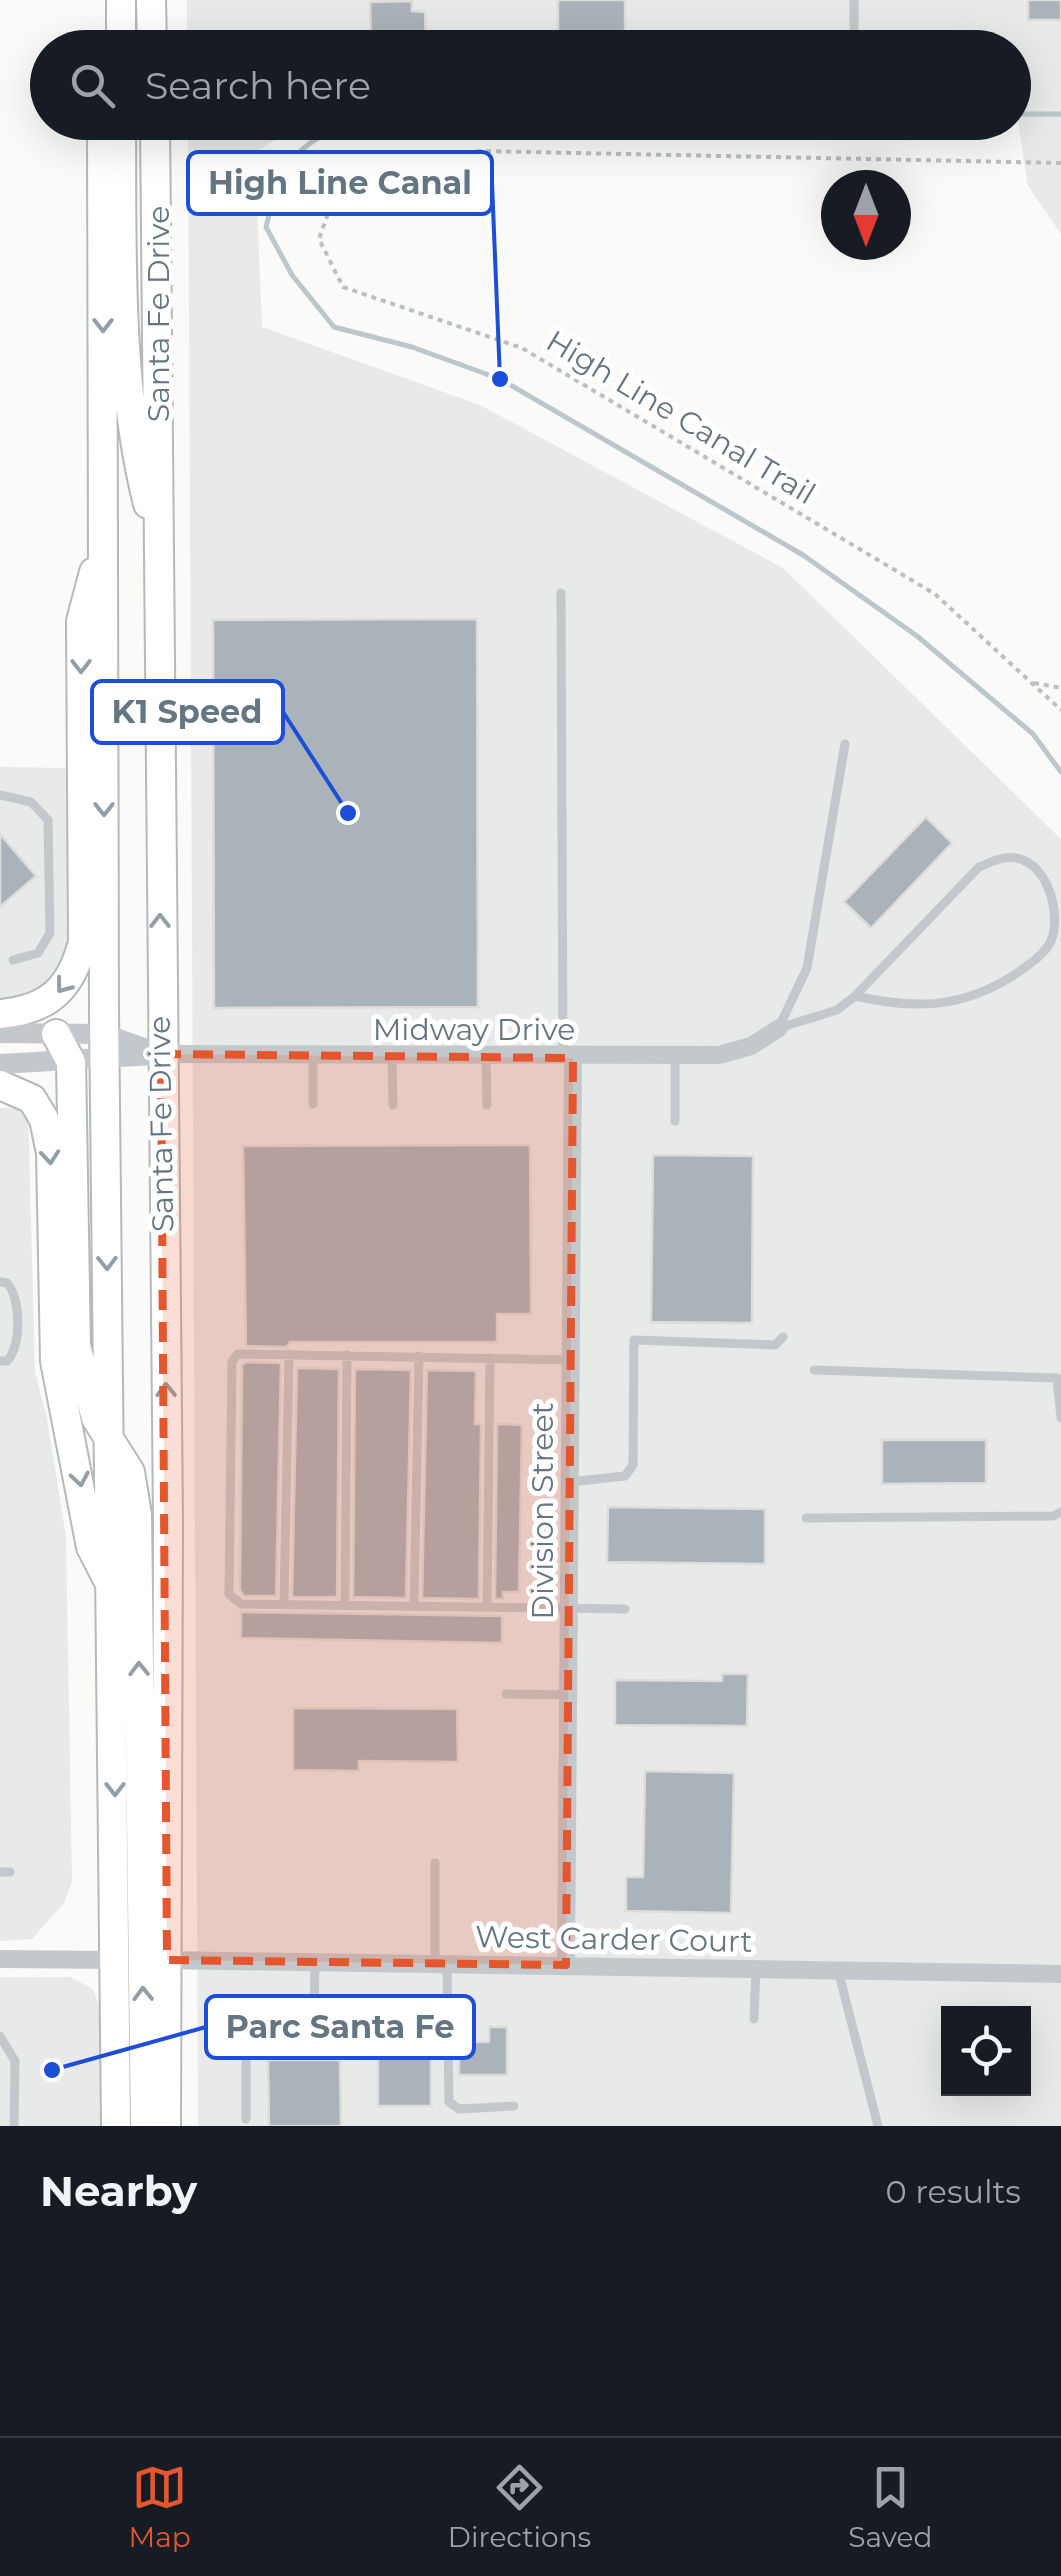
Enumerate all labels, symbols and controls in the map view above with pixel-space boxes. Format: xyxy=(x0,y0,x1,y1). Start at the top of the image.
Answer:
search box xyxy=(30,30,1031,140)
icon: search xyxy=(65,58,120,113)
text: Search here xyxy=(145,62,371,109)
callout: High Line Canal xyxy=(188,152,492,214)
text: High Line Canal xyxy=(208,163,472,202)
north arrow xyxy=(821,170,911,260)
street label: Santa Fe Drive xyxy=(140,206,177,422)
one-way arrow xyxy=(92,318,114,333)
street label: High Line Canal Trail xyxy=(540,322,822,512)
one-way arrow xyxy=(70,660,92,675)
callout: K1 Speed xyxy=(92,681,283,743)
text: K1 Speed xyxy=(112,692,262,731)
one-way arrow xyxy=(93,802,115,818)
one-way arrow xyxy=(149,913,171,928)
one-way arrow xyxy=(58,975,75,993)
street label: Midway Drive xyxy=(373,1011,575,1048)
street label: Santa Fe Drive xyxy=(141,1015,181,1233)
one-way arrow xyxy=(38,1149,60,1165)
one-way arrow xyxy=(96,1256,117,1272)
one-way arrow xyxy=(155,1382,176,1398)
street label: Division Street xyxy=(524,1402,561,1620)
one-way arrow xyxy=(69,1470,90,1487)
one-way arrow xyxy=(128,1660,150,1676)
one-way arrow xyxy=(104,1782,126,1797)
street label: West Carder Court xyxy=(475,1918,753,1960)
one-way arrow xyxy=(132,1985,154,2000)
callout: Parc Santa Fe xyxy=(206,1996,474,2058)
map controls xyxy=(941,2006,1031,2096)
button: locate xyxy=(941,2006,1031,2096)
text: Parc Santa Fe xyxy=(226,2007,454,2046)
text: Nearby xyxy=(40,2165,197,2217)
text: 0 results xyxy=(886,2172,1021,2211)
tab: Map xyxy=(129,2460,191,2554)
tab: Directions xyxy=(448,2460,591,2554)
tab: Saved xyxy=(848,2460,932,2554)

